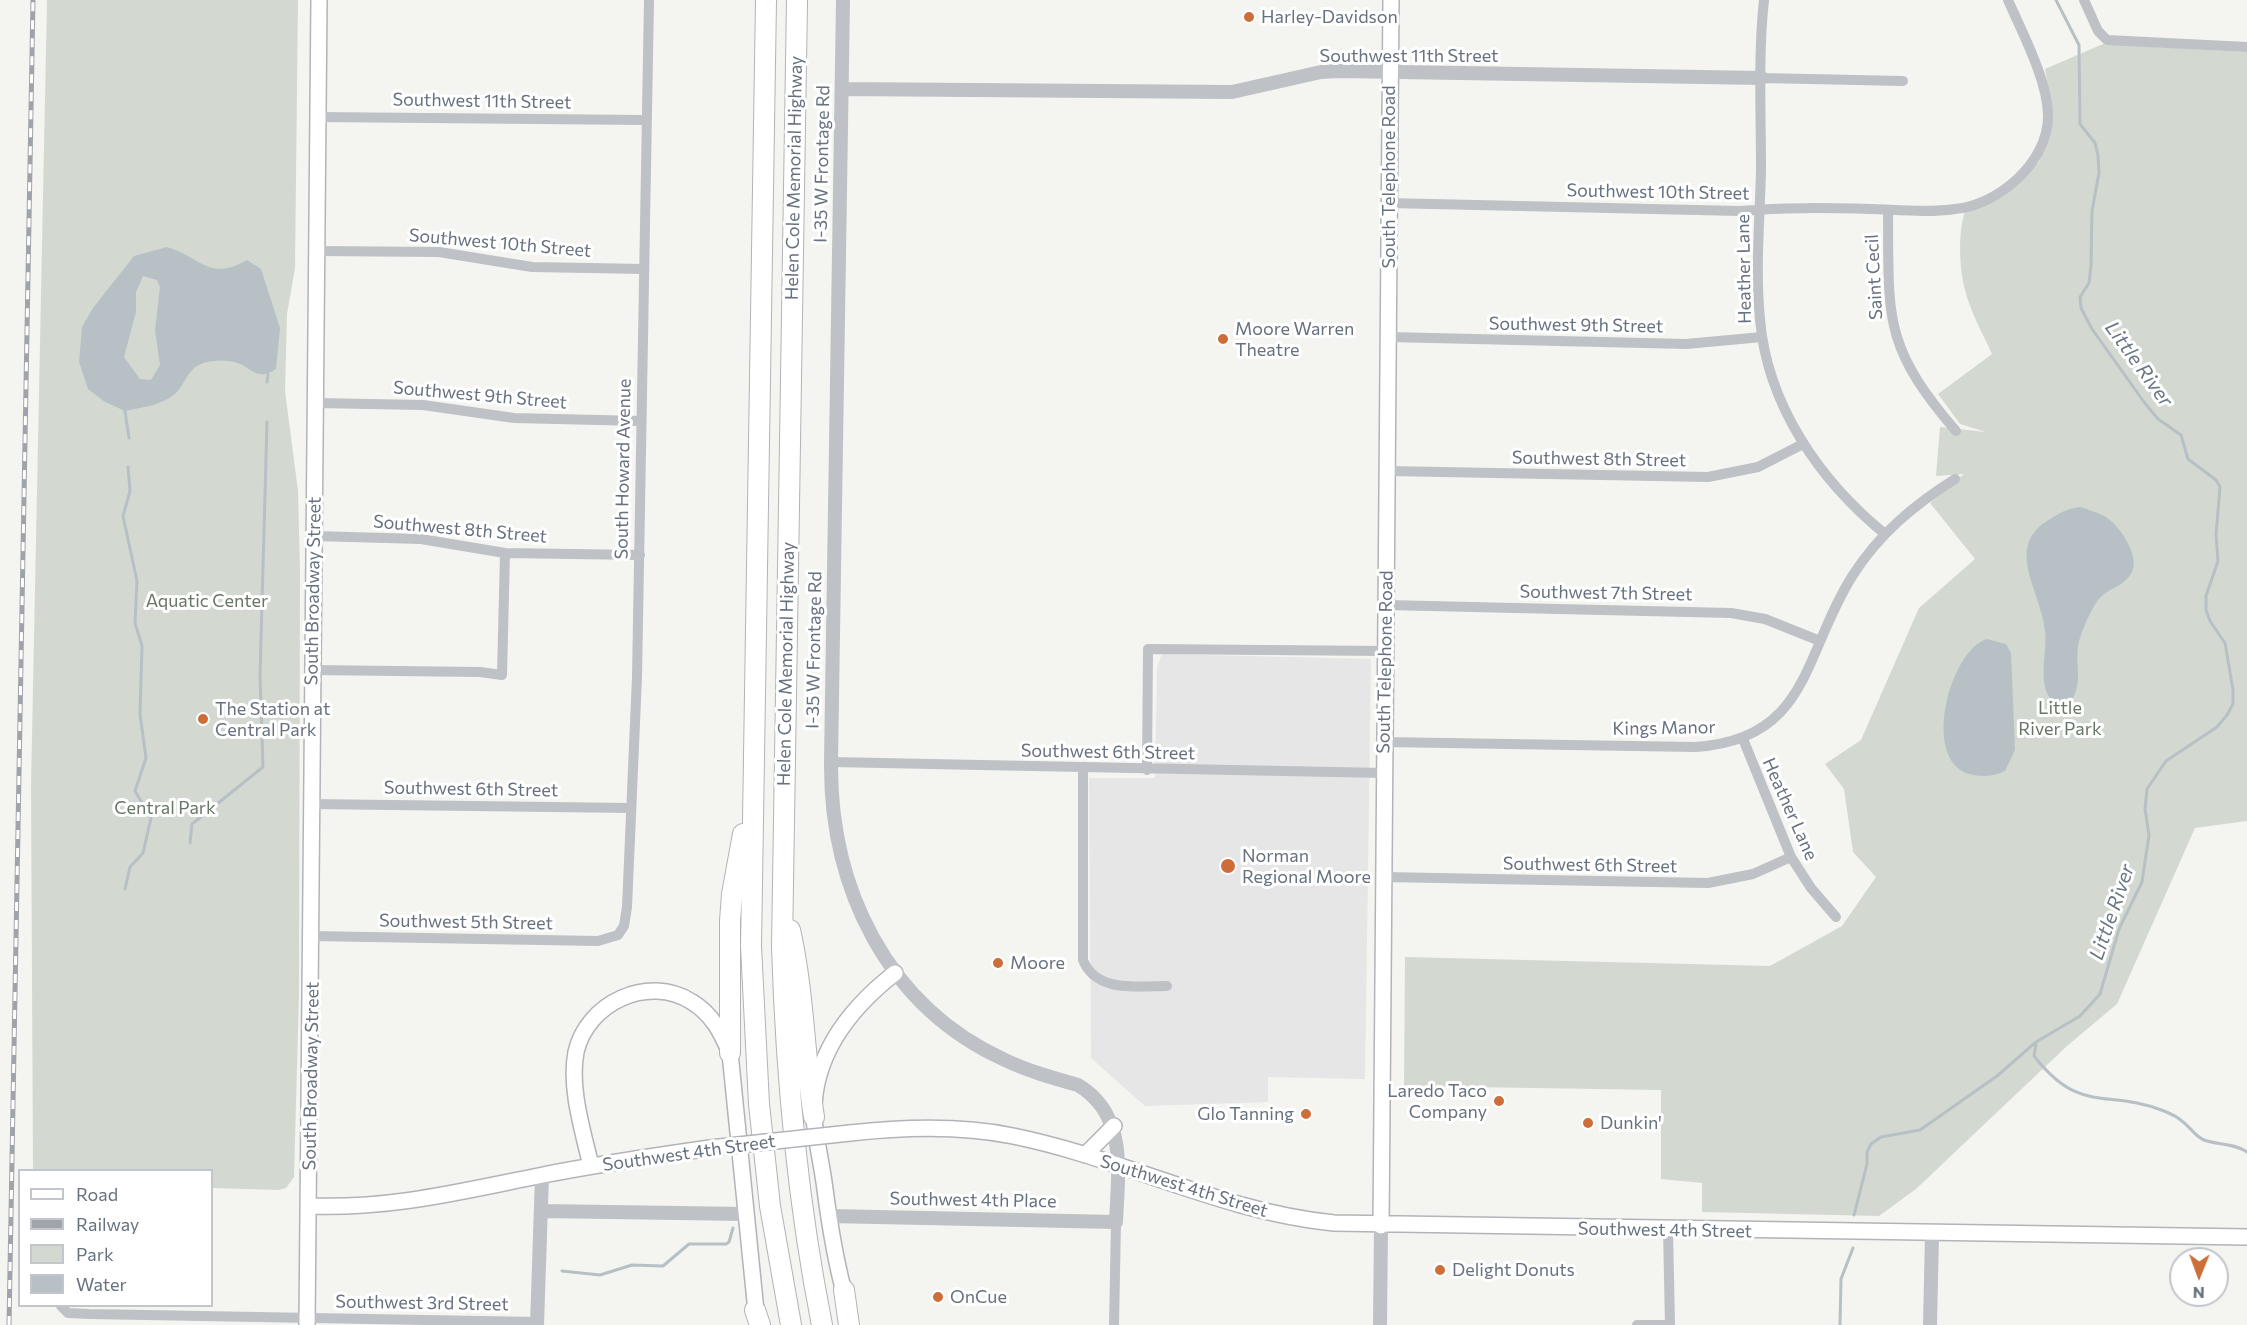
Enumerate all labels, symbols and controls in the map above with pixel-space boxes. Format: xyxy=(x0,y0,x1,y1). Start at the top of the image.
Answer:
place label: Harley-Davidson xyxy=(1261,6,1398,28)
marker: Harley-Davidson xyxy=(1242,10,1256,24)
street label: Southwest 11th Street xyxy=(1320,45,1498,67)
street label: Helen Cole Memorial Highway xyxy=(781,56,807,300)
street label: I-35 W Frontage Rd xyxy=(810,85,834,243)
street label: South Telephone Road xyxy=(1378,85,1400,269)
street label: Southwest 11th Street xyxy=(392,89,572,113)
street label: Southwest 10th Street xyxy=(1566,180,1750,204)
street label: Heather Lane xyxy=(1732,214,1756,324)
street label: Southwest 10th Street xyxy=(408,224,592,262)
street label: Saint Cecil xyxy=(1861,234,1887,320)
street label: Southwest 9th Street xyxy=(1489,313,1663,337)
water label: Little River xyxy=(2100,317,2178,411)
place label: Moore Warren Theatre xyxy=(1235,318,1354,360)
marker: Moore Warren Theatre xyxy=(1216,332,1230,346)
street label: Southwest 9th Street xyxy=(392,377,568,413)
street label: South Howard Avenue xyxy=(611,378,635,560)
street label: Southwest 8th Street xyxy=(1512,447,1686,471)
street label: South Broadway Street xyxy=(301,497,325,685)
street label: Southwest 8th Street xyxy=(372,511,548,547)
street label: Helen Cole Memorial Highway xyxy=(773,542,799,786)
street label: South Telephone Road xyxy=(1373,570,1397,754)
street label: I-35 W Frontage Rd xyxy=(802,571,826,729)
street label: Southwest 7th Street xyxy=(1519,581,1693,605)
park label: Aquatic Center xyxy=(146,590,268,612)
park label: Little River Park xyxy=(2018,697,2102,740)
place label: The Station at Central Park xyxy=(215,698,330,740)
marker: The Station at Central Park xyxy=(196,712,210,726)
street label: Kings Manor xyxy=(1612,716,1716,740)
street label: Southwest 6th Street xyxy=(1021,740,1195,764)
street label: Heather Lane xyxy=(1758,754,1822,864)
street label: Southwest 6th Street xyxy=(384,777,558,801)
park label: Central Park xyxy=(114,797,216,819)
place label: Norman Regional Moore xyxy=(1242,845,1371,888)
street label: Southwest 6th Street xyxy=(1503,853,1677,877)
marker: Norman Regional Moore xyxy=(1219,857,1237,875)
water label: Little River xyxy=(2084,861,2140,963)
street label: Southwest 5th Street xyxy=(379,910,553,934)
place label: Moore xyxy=(1010,952,1065,974)
marker: Moore xyxy=(991,956,1005,970)
street label: South Broadway Street xyxy=(299,982,323,1170)
place label: Laredo Taco Company xyxy=(1387,1080,1487,1122)
marker: Laredo Taco Company xyxy=(1492,1094,1506,1108)
place label: Glo Tanning xyxy=(1197,1103,1294,1125)
marker: Glo Tanning xyxy=(1299,1107,1313,1121)
place label: Dunkin' xyxy=(1600,1112,1662,1134)
marker: Dunkin' xyxy=(1581,1116,1595,1130)
street label: Southwest 4th Street xyxy=(601,1130,777,1176)
street label: Southwest 4th Street xyxy=(1098,1150,1270,1222)
legend xyxy=(18,1169,213,1307)
text: Road xyxy=(76,1183,118,1205)
street label: Southwest 4th Place xyxy=(889,1188,1057,1212)
text: Railway xyxy=(76,1213,139,1235)
street label: Southwest 4th Street xyxy=(1578,1218,1752,1242)
text: Park xyxy=(76,1243,114,1265)
north arrow xyxy=(2169,1247,2229,1307)
place label: Delight Donuts xyxy=(1452,1259,1575,1281)
marker: Delight Donuts xyxy=(1433,1263,1447,1277)
text: Water xyxy=(76,1273,127,1295)
text: N xyxy=(2193,1284,2205,1303)
place label: OnCue xyxy=(950,1286,1007,1308)
marker: OnCue xyxy=(931,1290,945,1304)
street label: Southwest 3rd Street xyxy=(335,1291,509,1315)

